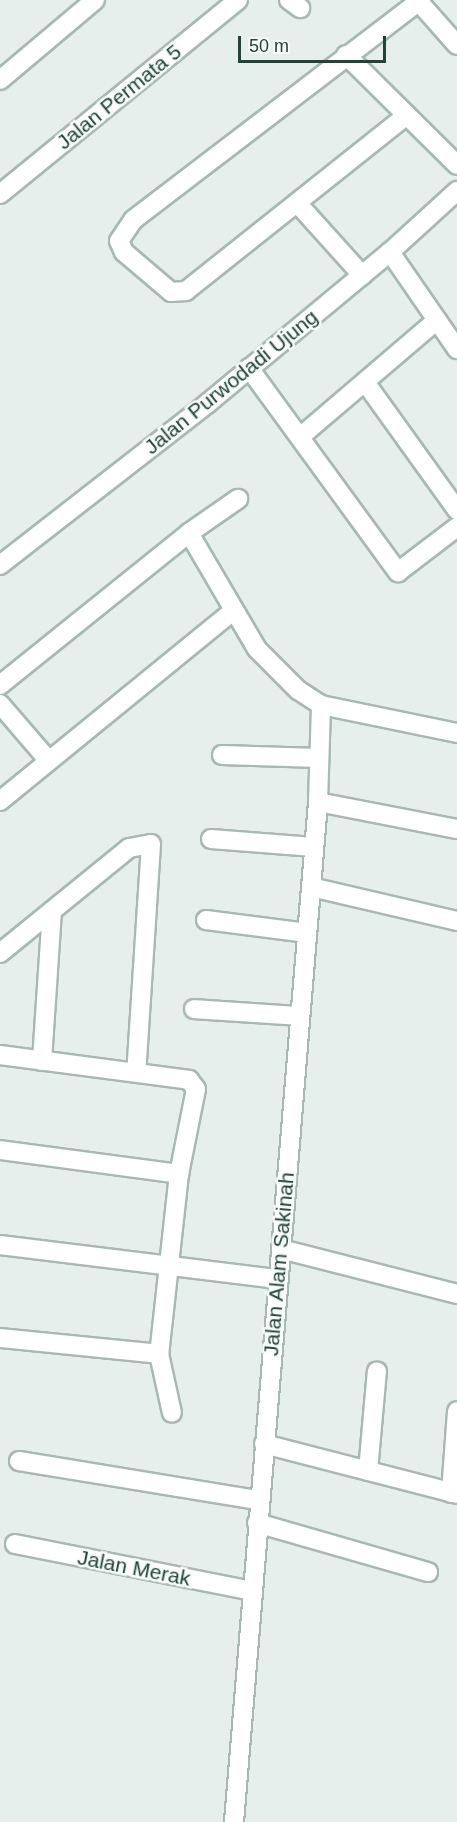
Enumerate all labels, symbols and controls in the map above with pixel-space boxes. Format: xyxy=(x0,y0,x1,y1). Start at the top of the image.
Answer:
scale bar xyxy=(241,24,390,62)
text: 50 m xyxy=(249,36,289,56)
street label: Jalan Permata 5 xyxy=(52,39,186,155)
street label: Jalan Purwodadi Ujung xyxy=(139,304,323,460)
street label: Jalan Alam Sakinah xyxy=(258,1170,300,1358)
street label: Jalan Merak xyxy=(75,1545,193,1591)

